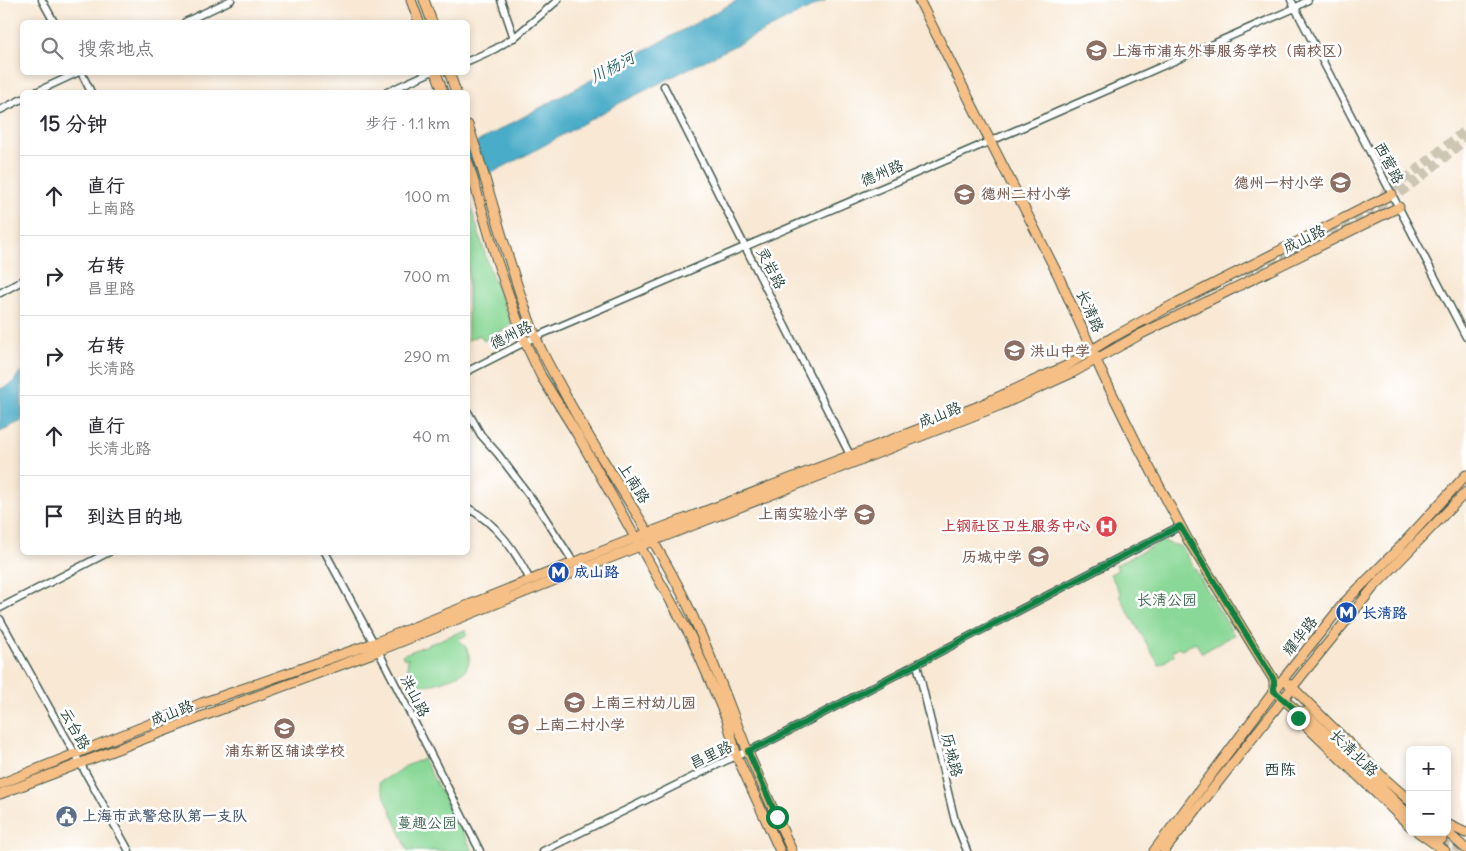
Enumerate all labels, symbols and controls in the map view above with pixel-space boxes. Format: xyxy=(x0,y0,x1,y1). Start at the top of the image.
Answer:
search box xyxy=(20,20,470,75)
icon: search xyxy=(38,34,66,62)
text: 搜索地点 xyxy=(78,36,154,60)
school or university icon: 上海市浦东外事服务学校（南校区） xyxy=(1084,39,1108,63)
place label: 上海市浦东外事服务学校（南校区） xyxy=(1112,41,1352,60)
water label: 川杨河 xyxy=(586,45,641,87)
text: 15 分钟 xyxy=(40,110,107,137)
text: 步行 · 1.1 km xyxy=(365,113,450,133)
street label: 西营路 xyxy=(1370,138,1408,187)
street label: 德州路 xyxy=(857,155,906,190)
school or university icon: 德州一村小学 xyxy=(1328,171,1352,195)
text: 直行 xyxy=(87,173,125,197)
place label: 德州一村小学 xyxy=(1234,173,1324,192)
icon: ahead xyxy=(40,182,68,210)
school or university icon: 德州二村小学 xyxy=(953,182,977,206)
place label: 德州二村小学 xyxy=(981,184,1071,203)
text: 100 m xyxy=(405,186,450,206)
text: 上南路 xyxy=(87,198,135,218)
street label: 成山路 xyxy=(1279,220,1328,257)
street label: 灵岩路 xyxy=(753,243,790,292)
text: 右转 xyxy=(87,253,125,277)
icon: right xyxy=(40,262,68,290)
text: 700 m xyxy=(403,266,450,286)
text: 昌里路 xyxy=(87,278,135,298)
street label: 长清路 xyxy=(1073,286,1108,335)
street label: 德州路 xyxy=(486,316,535,353)
text: 右转 xyxy=(87,333,125,357)
school or university icon: 洪山中学 xyxy=(1002,339,1026,363)
place label: 洪山中学 xyxy=(1030,341,1090,360)
icon: right xyxy=(40,342,68,370)
text: 290 m xyxy=(404,346,450,366)
text: 长清路 xyxy=(87,358,135,378)
street label: 成山路 xyxy=(915,397,964,432)
text: 直行 xyxy=(87,413,125,437)
icon: ahead xyxy=(40,422,68,450)
text: 40 m xyxy=(412,426,450,446)
text: 长清北路 xyxy=(87,438,151,458)
street label: 上南路 xyxy=(614,459,654,507)
icon: arrive xyxy=(40,502,68,530)
school or university icon: 上南实验小学 xyxy=(852,502,876,526)
text: 到达目的地 xyxy=(87,504,182,528)
place label: 上南实验小学 xyxy=(758,504,848,523)
hospital icon: 上钢社区卫生服务中心 xyxy=(1095,514,1119,538)
place label: 上钢社区卫生服务中心 xyxy=(941,516,1091,535)
school or university icon: 历城中学 xyxy=(1026,545,1050,569)
place label: 历城中学 xyxy=(962,547,1022,566)
metro station icon: 成山路 xyxy=(546,560,570,584)
place label: 成山路 xyxy=(574,562,619,581)
park label: 长清公园 xyxy=(1137,590,1197,609)
metro station icon: 长清路 xyxy=(1334,601,1358,625)
place label: 长清路 xyxy=(1362,603,1407,622)
street label: 耀华路 xyxy=(1278,612,1321,659)
street label: 洪山路 xyxy=(397,671,434,720)
school or university icon: 上南三村幼儿园 xyxy=(563,691,587,715)
place label: 上南三村幼儿园 xyxy=(591,693,696,712)
street label: 成山路 xyxy=(147,696,196,729)
street label: 云台路 xyxy=(56,704,95,753)
route end xyxy=(1287,707,1310,730)
school or university icon: 上南二村小学 xyxy=(507,713,531,737)
place label: 上南二村小学 xyxy=(535,715,625,734)
school or university icon: 浦东新区辅读学校 xyxy=(273,716,297,740)
street label: 长清北路 xyxy=(1326,725,1383,780)
street label: 历城路 xyxy=(938,731,967,779)
street label: 昌里路 xyxy=(686,736,735,773)
place label: 浦东新区辅读学校 xyxy=(225,741,345,760)
map controls xyxy=(1406,746,1451,836)
button: + xyxy=(1406,746,1451,791)
district label: 西陈 xyxy=(1264,759,1296,779)
button: − xyxy=(1406,791,1451,836)
public building icon: 上海市武警总队第一支队 xyxy=(54,804,78,828)
place label: 上海市武警总队第一支队 xyxy=(82,806,247,825)
route start xyxy=(766,806,789,829)
park label: 蔓趣公园 xyxy=(397,813,457,832)

